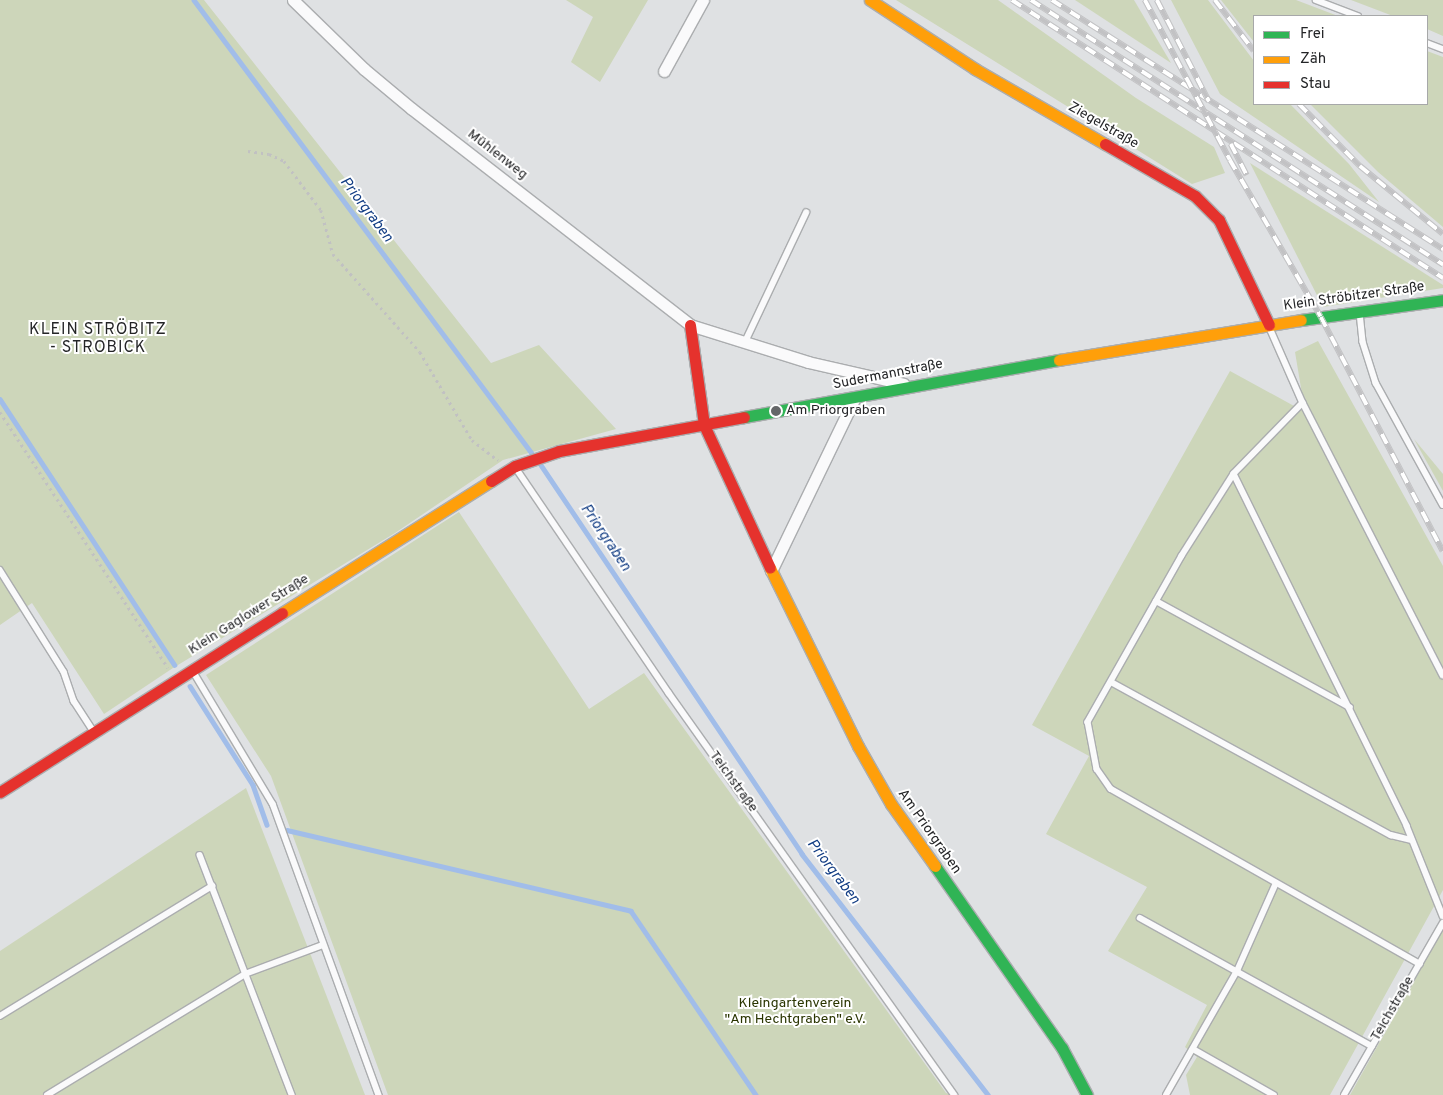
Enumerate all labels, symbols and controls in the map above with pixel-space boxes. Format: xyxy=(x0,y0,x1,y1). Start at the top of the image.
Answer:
legend xyxy=(1253,15,1428,105)
text: Frei xyxy=(1300,25,1325,44)
text: Zäh xyxy=(1300,50,1326,69)
text: Stau xyxy=(1300,75,1331,94)
street label: Ziegelstraße xyxy=(1065,99,1141,153)
street label: Mühlenweg xyxy=(464,126,530,184)
water label: Priorgraben xyxy=(336,174,396,246)
street label: Klein Ströbitzer Straße xyxy=(1282,279,1426,315)
district label: KLEIN STRÖBITZ - STROBICK xyxy=(27,320,169,358)
street label: Sudermannstraße xyxy=(832,356,944,394)
place label: Am Priorgraben xyxy=(786,403,885,419)
marker: Am Priorgraben xyxy=(770,405,782,417)
water label: Priorgraben xyxy=(576,501,634,575)
street label: Klein Gaglower Straße xyxy=(186,571,312,659)
street label: Teichstraße xyxy=(705,748,761,816)
street label: Am Priorgraben xyxy=(894,786,964,878)
water label: Priorgraben xyxy=(803,836,863,908)
street label: Teichstraße xyxy=(1368,974,1418,1044)
park label: Kleingartenverein "Am Hechtgraben" e.V. xyxy=(724,996,866,1028)

